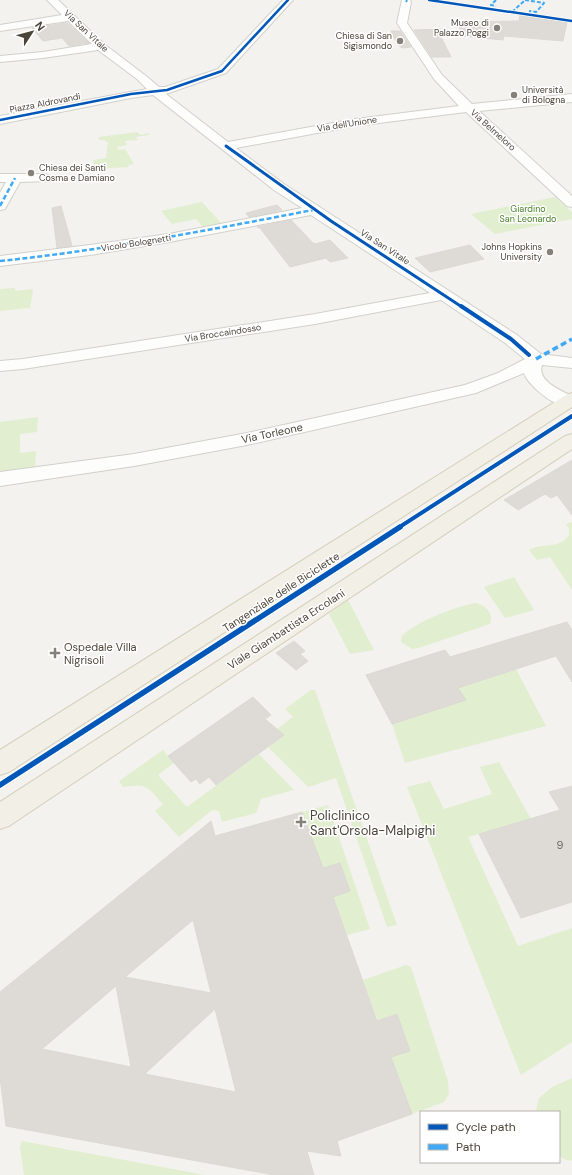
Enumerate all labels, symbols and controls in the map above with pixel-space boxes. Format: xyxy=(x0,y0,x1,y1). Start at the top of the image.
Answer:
street label: Via San Vitale xyxy=(61,7,111,55)
north arrow xyxy=(12,12,52,52)
place label: Museo di Palazzo Poggi xyxy=(434,17,489,39)
text: N xyxy=(32,19,48,33)
marker: Museo di Palazzo Poggi xyxy=(492,23,502,33)
place label: Chiesa di San Sigismondo xyxy=(336,30,392,52)
marker: Chiesa di San Sigismondo xyxy=(395,36,405,46)
place label: Università di Bologna xyxy=(522,84,565,106)
street label: Piazza Aldrovandi xyxy=(8,90,82,116)
marker: Università di Bologna xyxy=(509,90,519,100)
street label: Via Belmeloro xyxy=(468,106,518,154)
street label: Via dell'Unione xyxy=(316,113,378,135)
place label: Chiesa dei Santi Cosma e Damiano xyxy=(39,162,115,184)
marker: Chiesa dei Santi Cosma e Damiano xyxy=(26,168,36,178)
park label: Giardino San Leonardo xyxy=(500,203,556,225)
street label: Via San Vitale xyxy=(358,226,412,268)
street label: Vicolo Bolognetti xyxy=(100,232,172,254)
place label: Johns Hopkins University xyxy=(481,241,542,263)
marker: Johns Hopkins University xyxy=(545,247,555,257)
street label: Via Broccaindosso xyxy=(184,321,262,345)
street label: Via Torleone xyxy=(240,420,304,446)
street label: Tangenziale delle Biciclette xyxy=(220,549,342,635)
street label: Viale Giambattista Ercolani xyxy=(225,586,347,672)
place label: Ospedale Villa Nigrisoli xyxy=(64,640,137,667)
marker: Ospedale Villa Nigrisoli xyxy=(49,647,61,659)
place label: Policlinico Sant'Orsola-Malpighi xyxy=(310,807,435,839)
marker: Policlinico Sant'Orsola-Malpighi xyxy=(295,816,307,828)
house number: 9 xyxy=(557,838,564,852)
legend xyxy=(420,1111,560,1163)
text: Cycle path xyxy=(456,1119,516,1135)
text: Path xyxy=(456,1139,481,1155)

